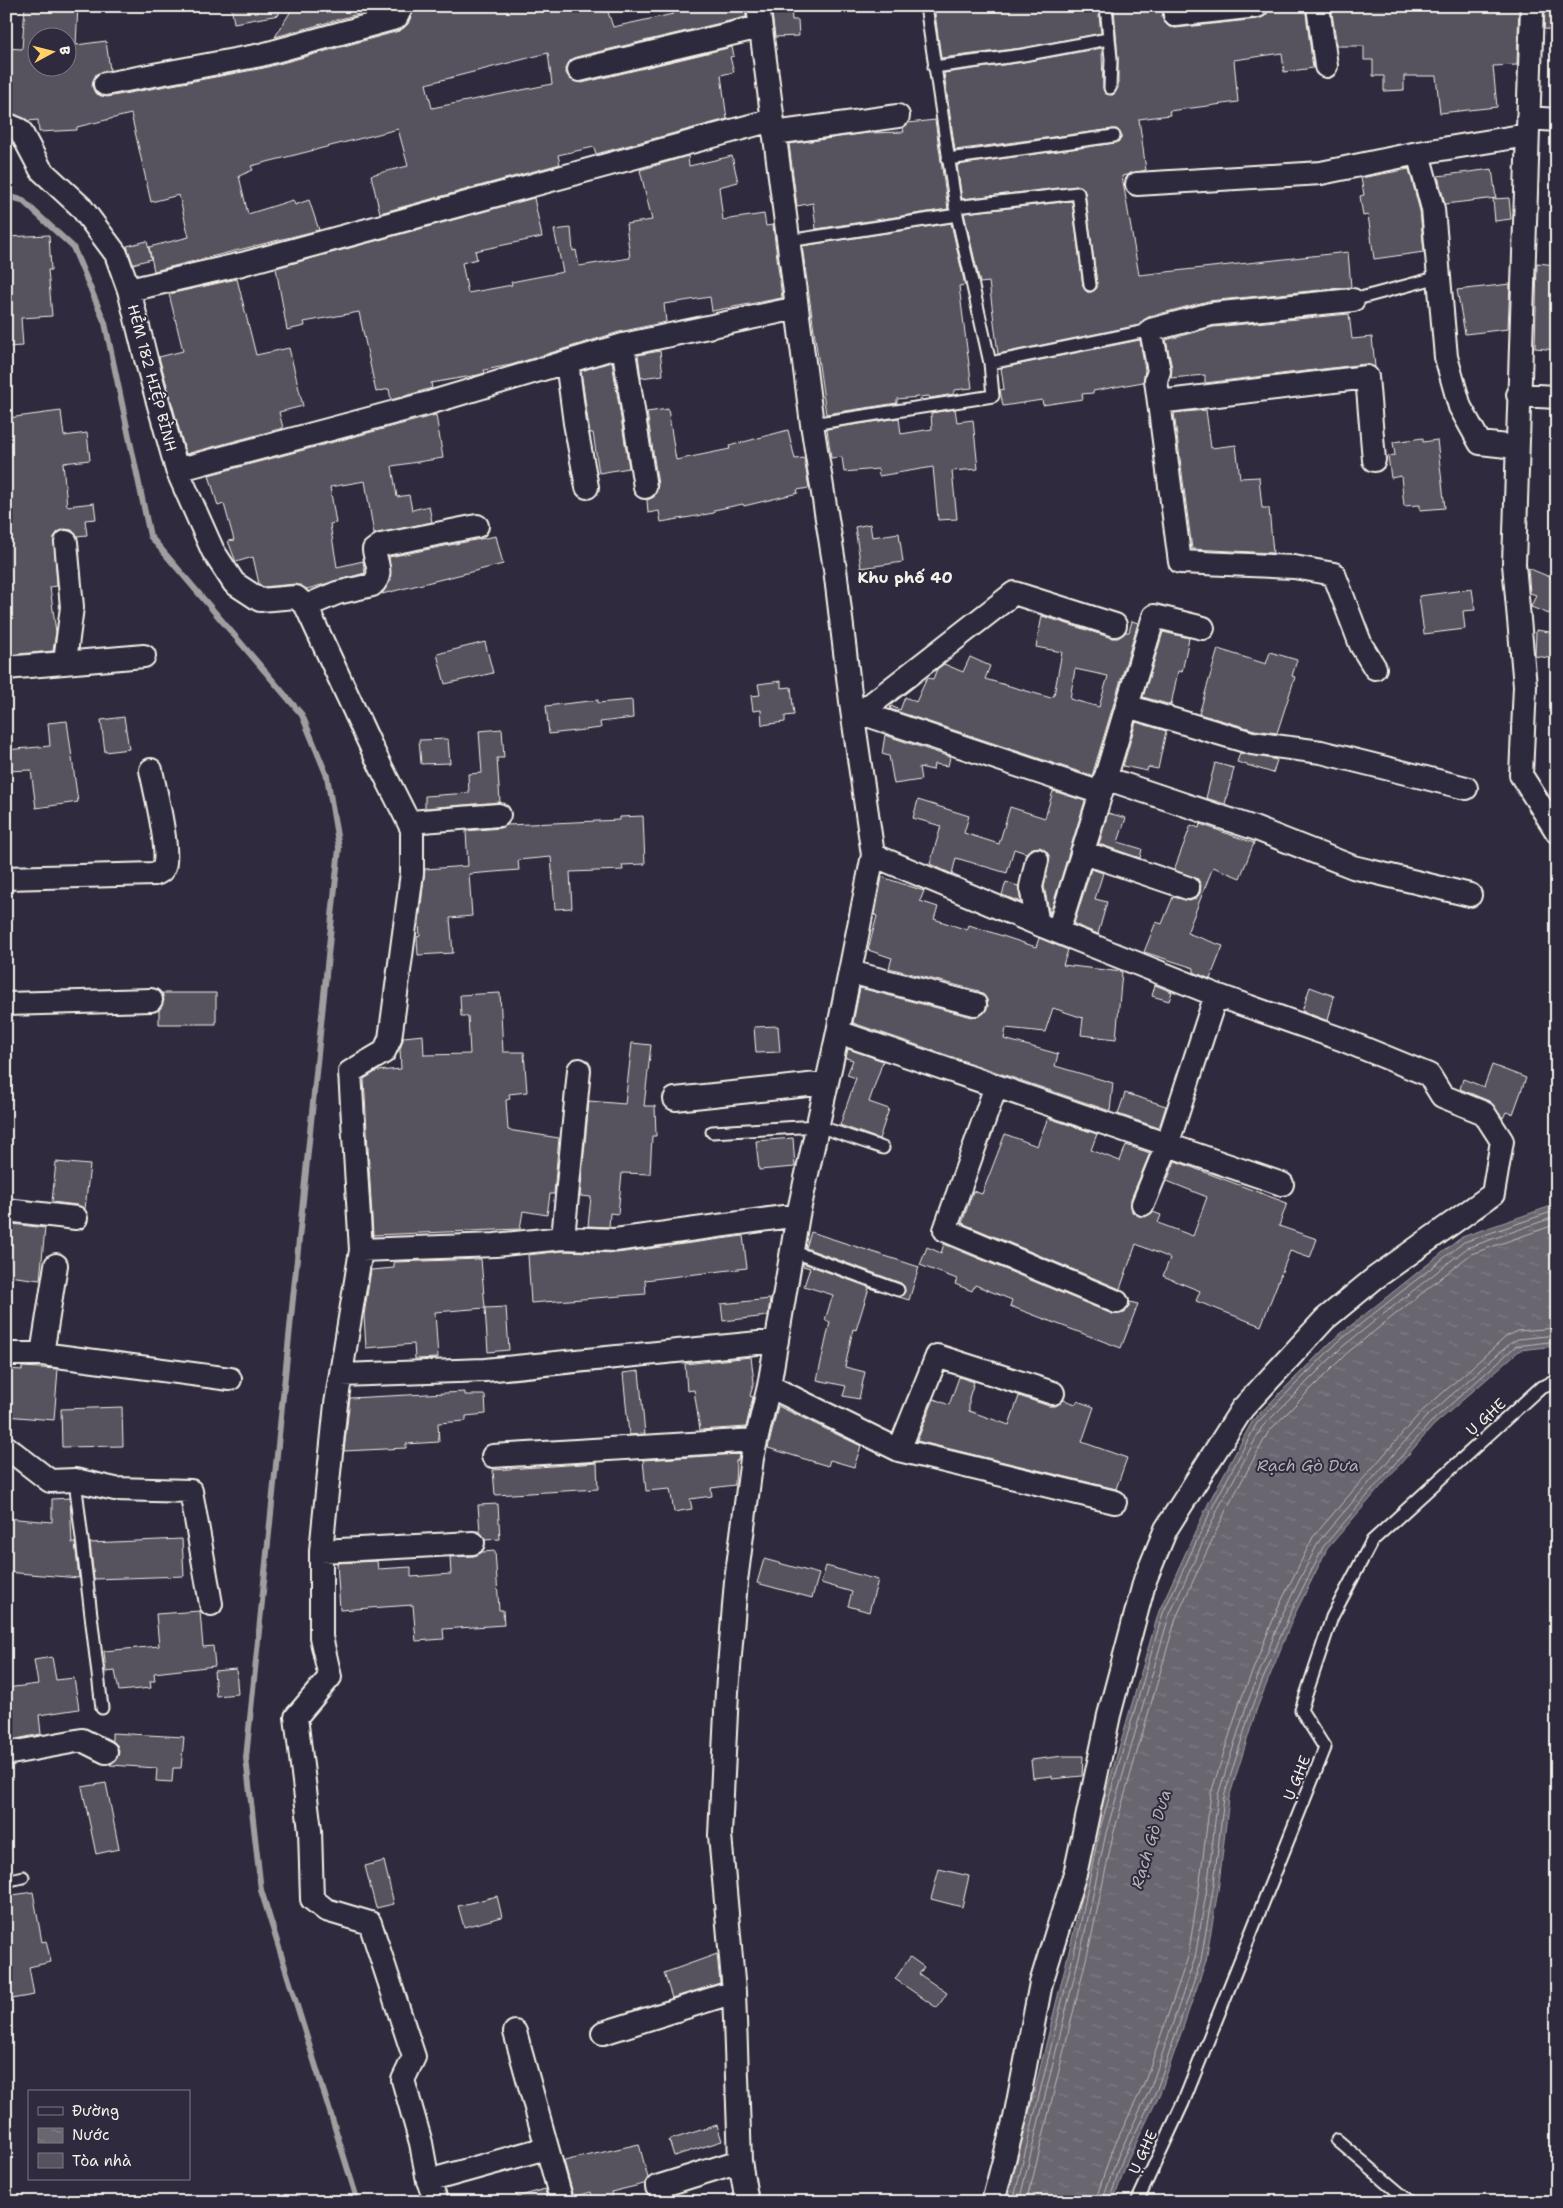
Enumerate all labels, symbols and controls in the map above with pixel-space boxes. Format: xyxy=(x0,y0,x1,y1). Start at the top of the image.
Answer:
north arrow xyxy=(28,28,78,78)
text: B xyxy=(55,45,74,56)
street label: HẺM 182 HIỆP BÌNH xyxy=(123,302,183,454)
district label: Khu phố 40 xyxy=(857,567,953,588)
street label: Ụ GHE xyxy=(1462,1394,1510,1440)
water label: Rạch Gò Dưa xyxy=(1257,1455,1359,1476)
street label: Ụ GHE xyxy=(1279,1753,1315,1803)
water label: Rạch Gò Dưa xyxy=(1126,1787,1176,1891)
legend xyxy=(28,2090,190,2180)
text: Đường xyxy=(72,2101,119,2121)
text: Nước xyxy=(72,2125,109,2145)
street label: Ụ GHE xyxy=(1124,2127,1162,2177)
text: Tòa nhà xyxy=(72,2151,132,2171)

